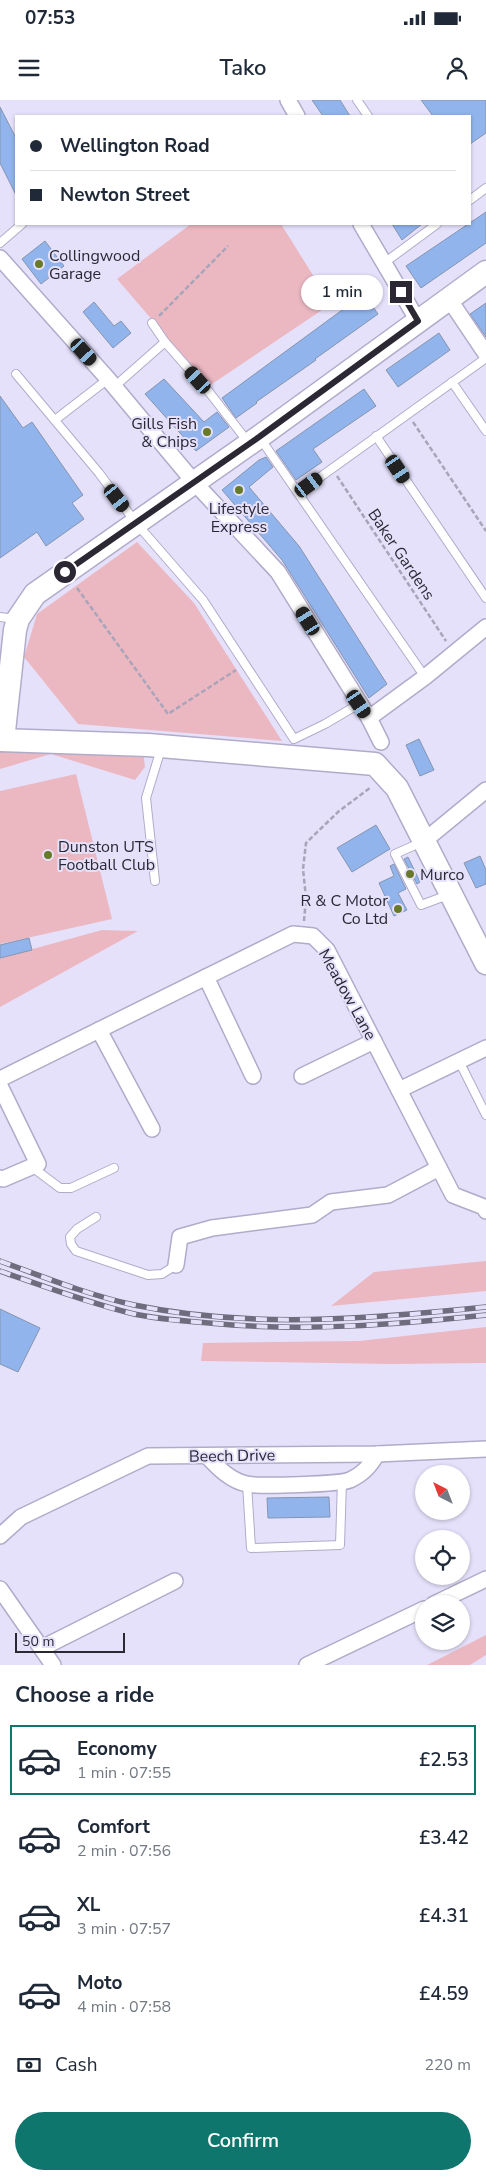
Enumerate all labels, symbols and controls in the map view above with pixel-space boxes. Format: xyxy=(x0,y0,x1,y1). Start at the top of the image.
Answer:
text: 07:53 xyxy=(25,5,75,31)
text: Tako xyxy=(219,53,267,83)
icon: menu xyxy=(15,54,43,82)
icon: person xyxy=(443,54,471,82)
text: Wellington Road xyxy=(60,133,210,159)
text: Newton Street xyxy=(60,182,190,208)
place label: Collingwood Garage xyxy=(49,245,140,285)
marker: Collingwood Garage xyxy=(33,258,45,270)
callout: 1 min xyxy=(301,274,384,310)
text: 1 min xyxy=(322,281,362,303)
route end xyxy=(390,281,412,303)
car xyxy=(68,336,99,368)
car xyxy=(182,364,213,396)
place label: Gills Fish & Chips xyxy=(131,413,197,453)
marker: Gills Fish & Chips xyxy=(201,426,213,438)
car xyxy=(383,452,412,486)
car xyxy=(292,470,325,500)
car xyxy=(101,482,132,514)
marker: Lifestyle Express xyxy=(233,484,245,496)
place label: Lifestyle Express xyxy=(209,498,269,538)
street label: Baker Gardens xyxy=(362,505,440,605)
route start xyxy=(54,561,76,583)
car xyxy=(293,604,322,638)
car xyxy=(344,687,373,721)
place label: Dunston UTS Football Club xyxy=(58,836,155,876)
marker: Dunston UTS Football Club xyxy=(42,849,54,861)
place label: Murco xyxy=(420,864,465,886)
marker: Murco xyxy=(404,868,416,880)
place label: R & C Motor Co Ltd xyxy=(300,890,388,930)
marker: R & C Motor Co Ltd xyxy=(392,903,404,915)
street label: Meadow Lane xyxy=(313,945,381,1044)
street label: Beech Drive xyxy=(189,1444,275,1468)
north arrow xyxy=(415,1465,470,1520)
map controls xyxy=(415,1465,470,1650)
button: locate xyxy=(415,1530,470,1585)
button: layers xyxy=(415,1595,470,1650)
scale bar xyxy=(15,1630,125,1653)
text: 50 m xyxy=(22,1632,54,1651)
text: Choose a ride xyxy=(15,1680,154,1710)
text: Economy xyxy=(77,1736,157,1762)
icon: car xyxy=(17,1738,62,1783)
text: £2.53 xyxy=(419,1747,469,1773)
text: 1 min · 07:55 xyxy=(77,1762,171,1784)
text: Comfort xyxy=(77,1814,150,1840)
icon: car xyxy=(17,1816,62,1861)
text: £3.42 xyxy=(419,1825,469,1851)
text: 2 min · 07:56 xyxy=(77,1840,171,1862)
text: XL xyxy=(77,1892,100,1918)
icon: car xyxy=(17,1894,62,1939)
text: £4.31 xyxy=(419,1903,469,1929)
text: 3 min · 07:57 xyxy=(77,1918,171,1940)
text: Moto xyxy=(77,1970,123,1996)
icon: car xyxy=(17,1972,62,2017)
text: £4.59 xyxy=(419,1981,469,2007)
text: 4 min · 07:58 xyxy=(77,1996,171,2018)
icon: cash xyxy=(15,2051,43,2079)
text: Cash xyxy=(55,2052,97,2078)
text: 220 m xyxy=(424,2054,471,2076)
button: Confirm xyxy=(15,2112,471,2170)

